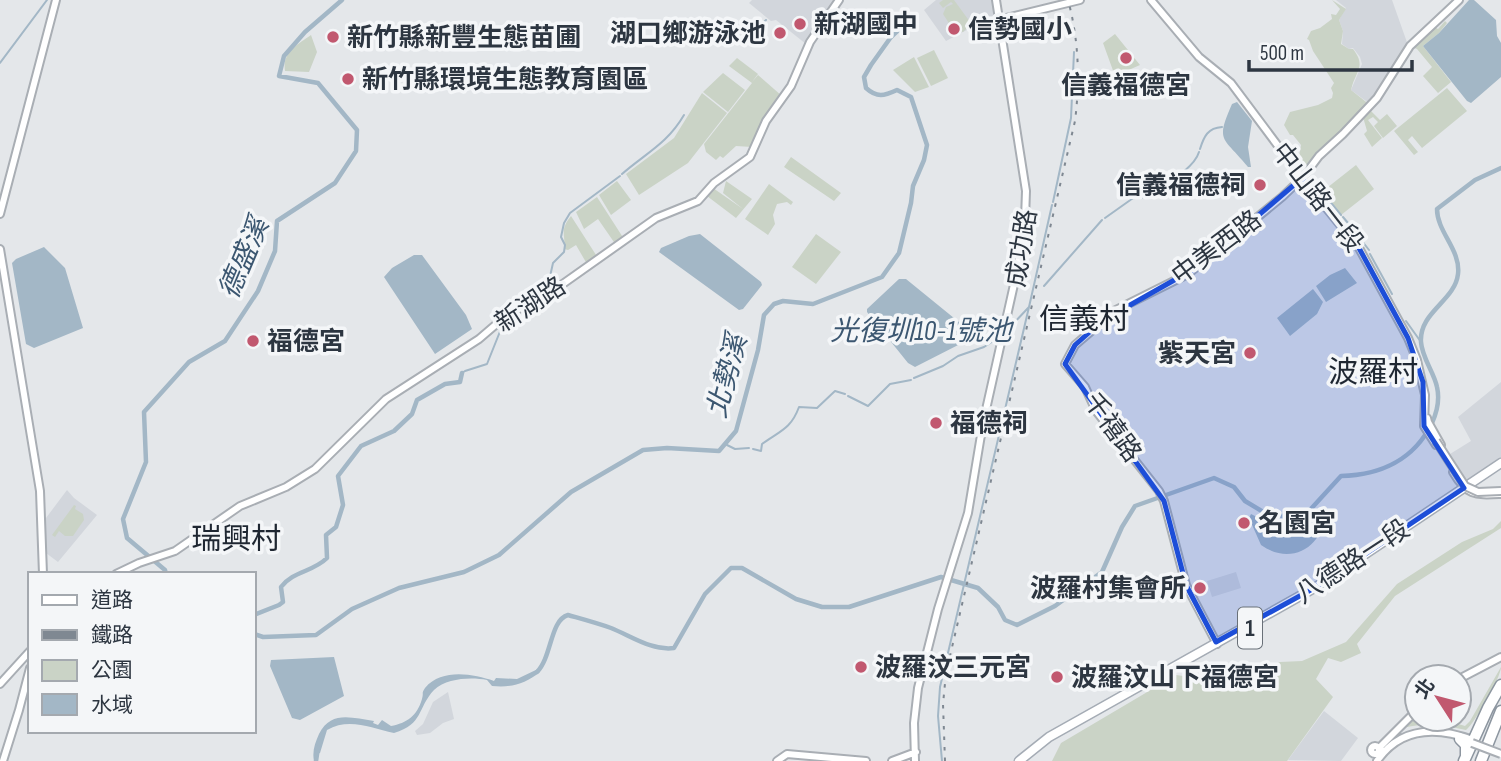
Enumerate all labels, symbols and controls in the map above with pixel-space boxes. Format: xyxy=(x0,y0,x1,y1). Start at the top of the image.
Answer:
place label: 新湖國中 xyxy=(814,10,918,41)
place label: 信勢國小 xyxy=(968,15,1072,46)
marker: 新湖國中 xyxy=(792,16,808,32)
place label: 湖口鄉游泳池 xyxy=(610,19,766,50)
marker: 信勢國小 xyxy=(946,21,962,37)
place label: 新竹縣新豐生態苗圃 xyxy=(347,23,581,54)
marker: 湖口鄉游泳池 xyxy=(772,25,788,41)
scale bar xyxy=(1249,28,1412,72)
marker: 新竹縣新豐生態苗圃 xyxy=(325,29,341,45)
text: 500 m xyxy=(1260,41,1304,66)
marker: 信義福德宮 xyxy=(1118,50,1134,66)
place label: 新竹縣環境生態教育園區 xyxy=(362,65,648,96)
marker: 新竹縣環境生態教育園區 xyxy=(340,71,356,87)
place label: 信義福德宮 xyxy=(1061,71,1191,102)
street label: 中山路一段 xyxy=(1265,137,1369,259)
place label: 信義福德祠 xyxy=(1116,171,1246,202)
marker: 信義福德祠 xyxy=(1252,177,1268,193)
street label: 中美西路 xyxy=(1166,205,1268,292)
street label: 成功路 xyxy=(1001,207,1044,289)
water label: 德盛溪 xyxy=(213,210,278,304)
street label: 新湖路 xyxy=(490,271,572,340)
district label: 信義村 xyxy=(1039,302,1129,338)
water label: 光復圳10-1號池 xyxy=(830,315,1015,348)
place label: 福德宮 xyxy=(267,327,345,358)
water label: 北勢溪 xyxy=(701,328,755,421)
marker: 福德宮 xyxy=(245,333,261,349)
place label: 紫天宮 xyxy=(1158,339,1236,370)
marker: 紫天宮 xyxy=(1242,345,1258,361)
district label: 波羅村 xyxy=(1328,355,1418,391)
street label: 千禧路 xyxy=(1076,387,1147,469)
place label: 福德祠 xyxy=(950,409,1028,440)
marker: 福德祠 xyxy=(928,415,944,431)
place label: 名園宮 xyxy=(1258,509,1336,540)
street label: 八德路一段 xyxy=(1290,514,1416,611)
marker: 名園宮 xyxy=(1236,515,1252,531)
district label: 瑞興村 xyxy=(191,522,281,558)
legend xyxy=(28,572,256,733)
place label: 波羅村集會所 xyxy=(1030,574,1186,605)
marker: 波羅村集會所 xyxy=(1192,580,1208,596)
text: 道路 xyxy=(91,588,133,613)
road number: 1 xyxy=(1238,608,1262,648)
text: 鐵路 xyxy=(91,623,133,648)
place label: 波羅汶三元宮 xyxy=(875,653,1031,684)
text: 公園 xyxy=(91,658,133,683)
marker: 波羅汶三元宮 xyxy=(853,659,869,675)
place label: 波羅汶山下福德宮 xyxy=(1071,663,1279,694)
north arrow xyxy=(1403,663,1473,733)
marker: 波羅汶山下福德宮 xyxy=(1049,669,1065,685)
text: 北 xyxy=(1411,674,1440,703)
text: 水域 xyxy=(91,693,133,718)

